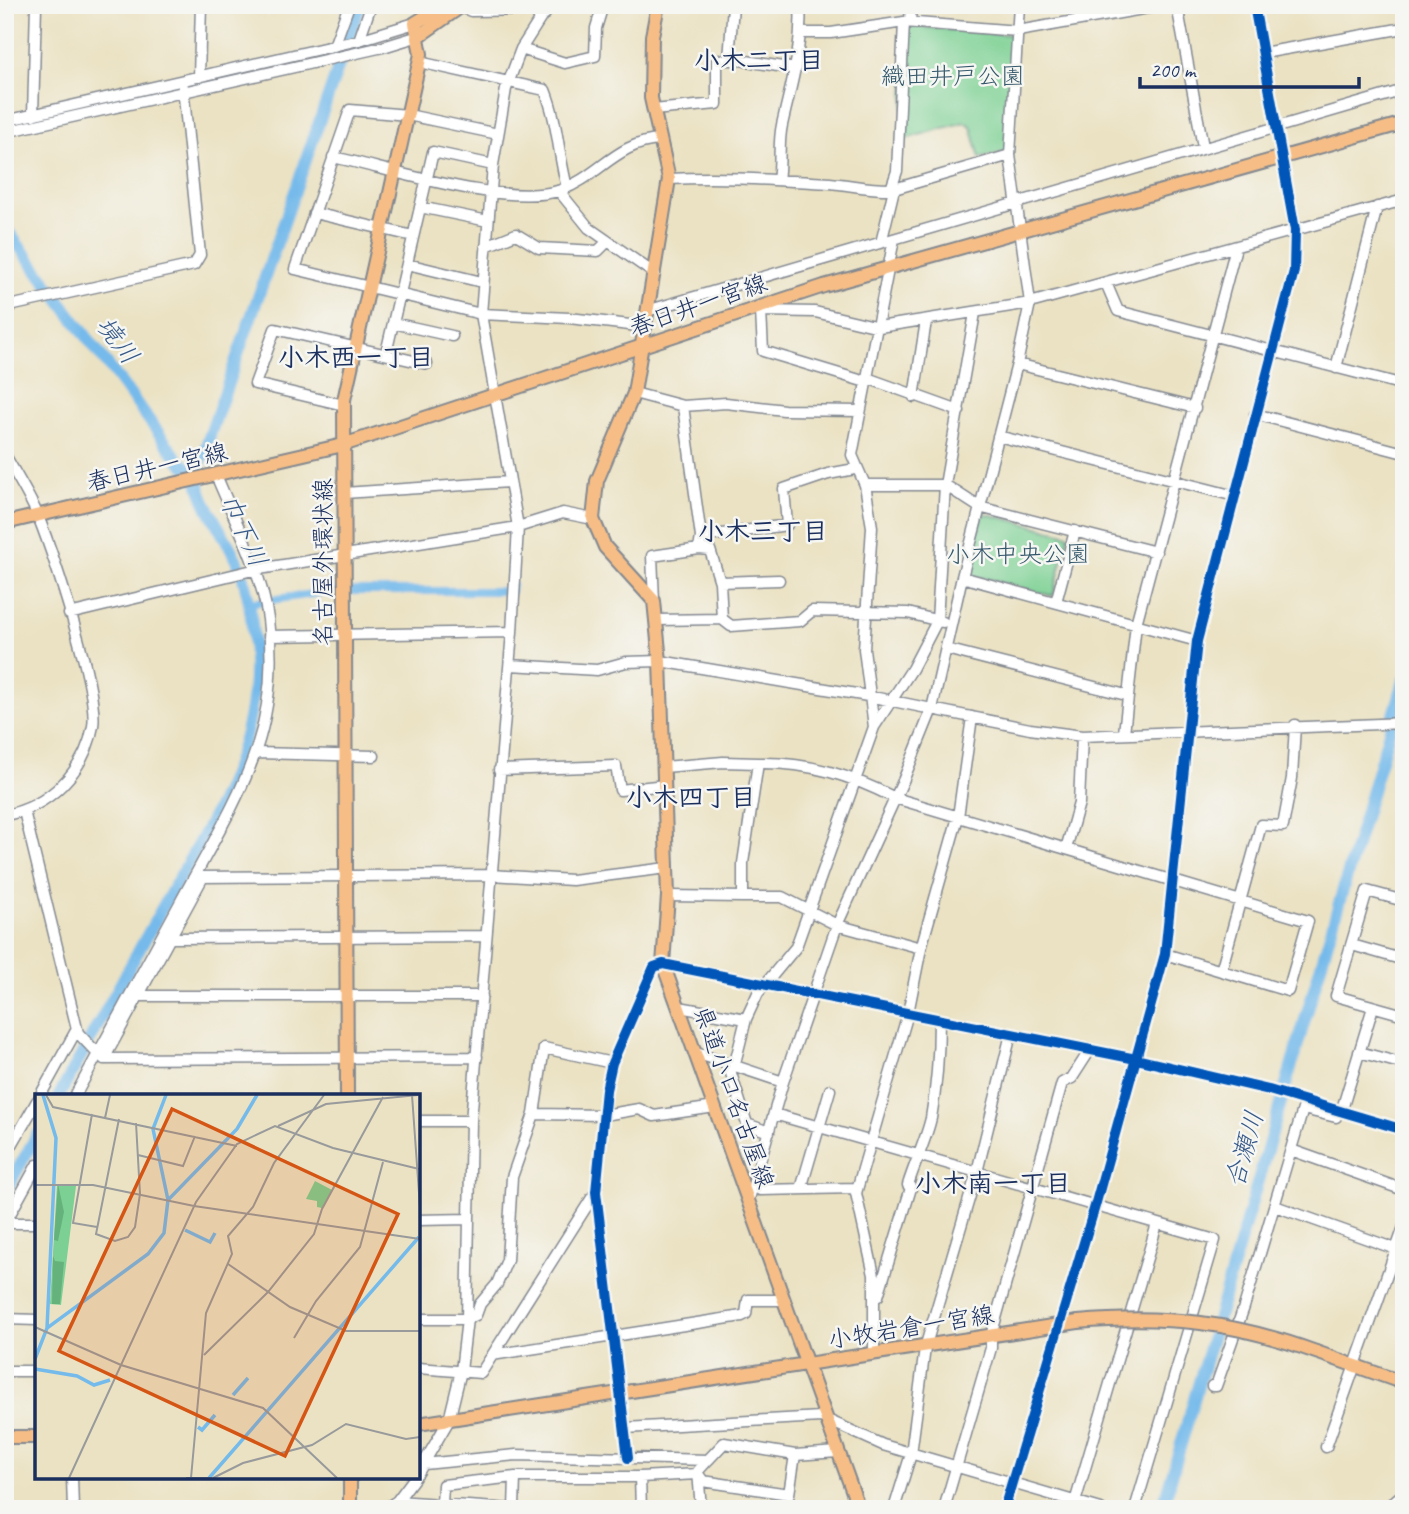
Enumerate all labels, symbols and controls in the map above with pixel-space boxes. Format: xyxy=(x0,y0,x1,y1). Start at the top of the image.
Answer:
district label: 小木二丁目 xyxy=(694,44,824,77)
scale bar xyxy=(1140,46,1358,90)
text: 200 m xyxy=(1150,57,1197,83)
park label: 織田井戸公園 xyxy=(881,61,1025,91)
street label: 春日井一宮線 xyxy=(625,267,771,343)
water label: 境川 xyxy=(89,310,146,371)
district label: 小木西一丁目 xyxy=(278,341,434,374)
street label: 春日井一宮線 xyxy=(83,436,231,498)
street label: 名古屋外環状線 xyxy=(308,478,338,646)
water label: 巾下川 xyxy=(212,488,275,573)
district label: 小木三丁目 xyxy=(698,515,828,548)
park label: 小木中央公園 xyxy=(946,539,1090,569)
district label: 小木四丁目 xyxy=(626,781,756,814)
street label: 県道小口名古屋線 xyxy=(687,1002,781,1192)
inset map xyxy=(35,1094,420,1479)
water label: 合瀬川 xyxy=(1218,1107,1271,1191)
district label: 小木南一丁目 xyxy=(915,1167,1071,1200)
street label: 小牧岩倉一宮線 xyxy=(826,1299,996,1355)

